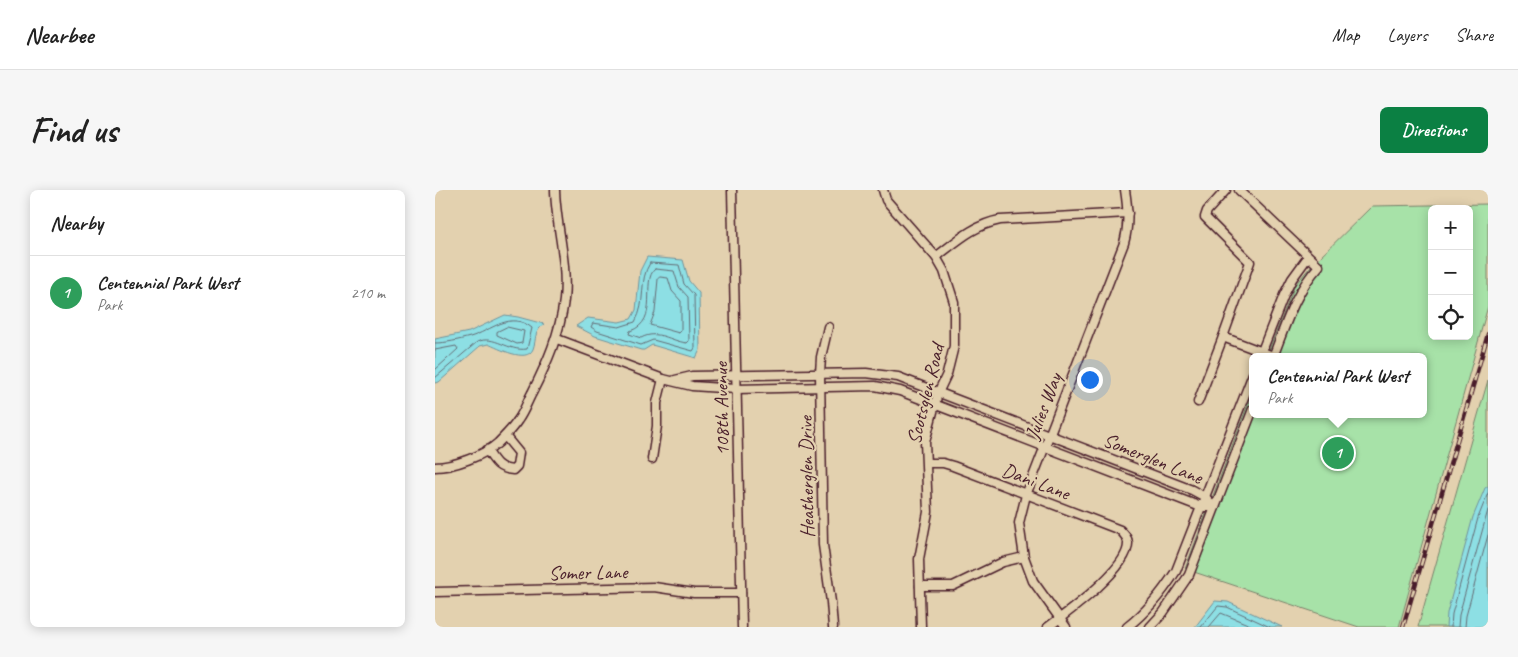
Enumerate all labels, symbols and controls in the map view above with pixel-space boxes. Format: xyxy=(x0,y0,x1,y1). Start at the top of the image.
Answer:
text: Nearbee xyxy=(25,20,93,50)
text: Map xyxy=(1332,24,1360,46)
text: Layers xyxy=(1388,24,1427,46)
text: Share xyxy=(1455,24,1493,46)
button: Directions xyxy=(1380,107,1488,153)
text: Find us xyxy=(30,108,117,153)
map controls xyxy=(1428,205,1473,340)
button: + xyxy=(1428,205,1473,250)
text: Nearby xyxy=(50,210,103,236)
button: − xyxy=(1428,250,1473,295)
text: Centennial Park West xyxy=(97,271,239,295)
text: 1 xyxy=(62,283,70,303)
text: 210 m xyxy=(351,283,385,303)
text: Park xyxy=(97,295,122,315)
button: locate xyxy=(1428,295,1473,340)
street label: Scotsglen Road xyxy=(901,339,951,447)
popup xyxy=(1249,353,1427,418)
street label: 108th Avenue xyxy=(708,360,735,456)
text: Centennial Park West xyxy=(1267,364,1409,388)
your location xyxy=(1077,367,1103,393)
street label: Julies Way xyxy=(1019,368,1068,444)
text: Park xyxy=(1267,388,1293,408)
street label: Heatherglen Drive xyxy=(793,414,820,538)
street label: Somerglen Lane xyxy=(1099,427,1208,490)
pin: 1 xyxy=(1322,434,1354,472)
street label: Dani Lane xyxy=(999,457,1074,506)
street label: Somer Lane xyxy=(549,559,629,586)

